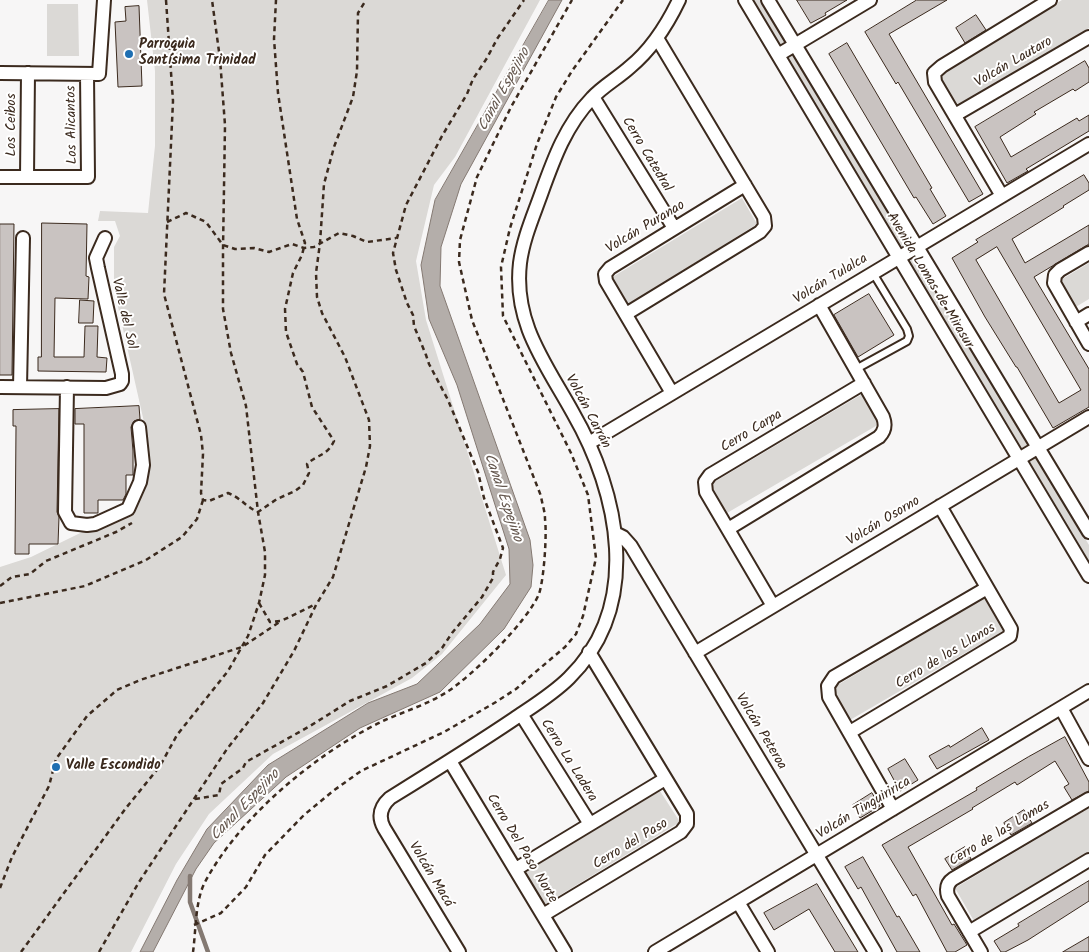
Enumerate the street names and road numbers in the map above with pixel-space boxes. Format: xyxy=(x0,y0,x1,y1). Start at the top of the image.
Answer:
street label: Volcán Lautaro xyxy=(972,34,1056,92)
street label: Los Alicantos xyxy=(64,85,82,165)
street label: Los Ceibos xyxy=(5,93,21,157)
street label: Cerro Catedral xyxy=(617,115,675,195)
street label: Volcán Puranao xyxy=(604,198,688,258)
street label: Avenida Lomas de Mirasur xyxy=(882,210,976,352)
street label: Volcán Tulalca xyxy=(791,251,871,309)
street label: Valle del Sol xyxy=(107,277,139,351)
street label: Volcán Carrán xyxy=(560,372,614,452)
street label: Cerro Carpa xyxy=(718,407,786,457)
street label: Volcán Osorno xyxy=(844,494,924,550)
street label: Cerro de los Llanos xyxy=(893,621,999,693)
street label: Volcán Peteroa xyxy=(731,691,789,773)
street label: Cerro La Ladera xyxy=(536,717,600,805)
street label: Volcán Tinguiririca xyxy=(814,774,914,844)
street label: Cerro Del Paso Norte xyxy=(482,791,560,907)
street label: Cerro de las Lomas xyxy=(947,797,1053,871)
street label: Cerro del Paso xyxy=(590,816,672,874)
street label: Volcán Macá xyxy=(404,839,456,911)

